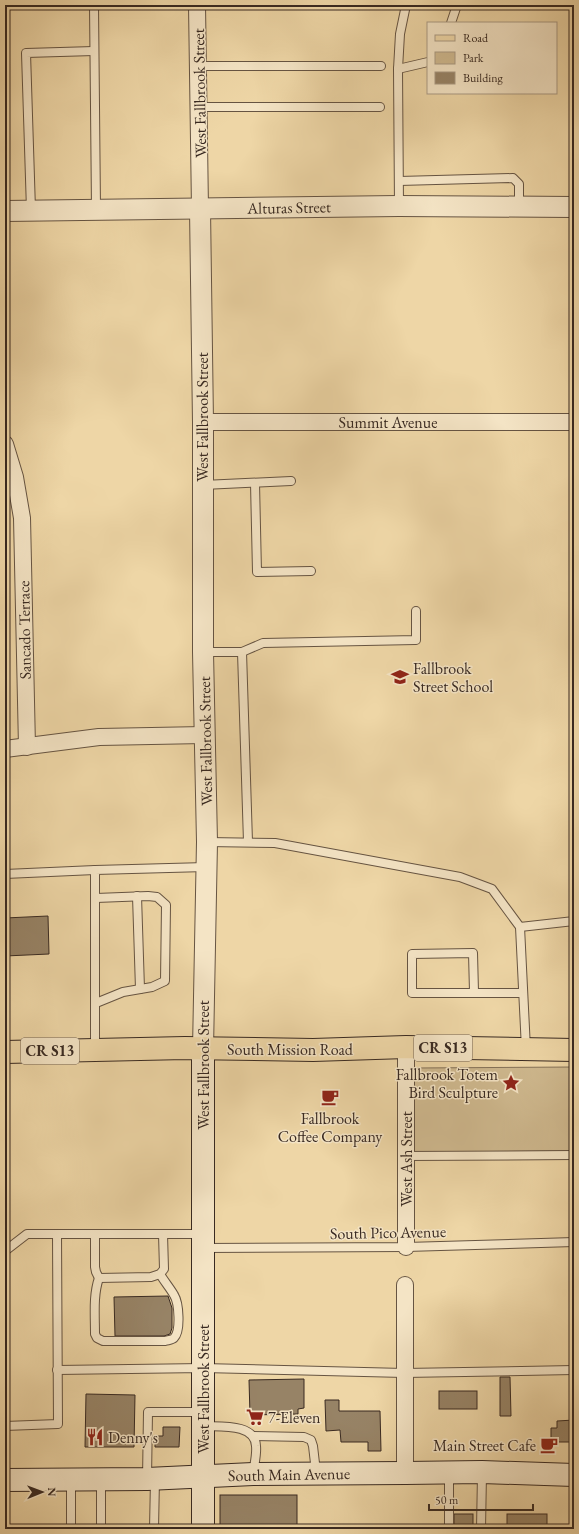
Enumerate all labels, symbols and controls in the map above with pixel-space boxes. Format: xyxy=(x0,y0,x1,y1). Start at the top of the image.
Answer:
legend xyxy=(427,22,557,94)
street label: West Fallbrook Street xyxy=(188,28,211,158)
text: Road xyxy=(463,30,489,46)
text: Park xyxy=(463,50,484,66)
text: Building xyxy=(463,70,504,86)
street label: Alturas Street xyxy=(246,196,331,219)
street label: West Fallbrook Street xyxy=(192,352,213,482)
street label: Summit Avenue xyxy=(339,412,437,433)
street label: Sancado Terrace xyxy=(13,580,36,680)
place label: Fallbrook Street School xyxy=(413,658,493,697)
school or university icon: Fallbrook Street School xyxy=(390,667,410,687)
street label: West Fallbrook Street xyxy=(194,676,217,806)
street label: West Fallbrook Street xyxy=(193,1000,214,1130)
road number: CR S13 xyxy=(414,1035,472,1061)
road number: CR S13 xyxy=(21,1038,79,1064)
street label: South Mission Road xyxy=(227,1039,354,1060)
place label: Fallbrook Totem Bird Sculpture xyxy=(396,1064,499,1103)
place icon: Fallbrook Totem Bird Sculpture xyxy=(501,1073,521,1093)
cafe icon: Fallbrook Coffee Company xyxy=(320,1087,340,1107)
place label: Fallbrook Coffee Company xyxy=(278,1108,383,1147)
street label: West Ash Street xyxy=(396,1111,417,1207)
street label: South Pico Avenue xyxy=(330,1221,446,1244)
street label: West Fallbrook Street xyxy=(193,1324,214,1454)
supermarket icon: 7-Eleven xyxy=(245,1407,265,1427)
place label: 7-Eleven xyxy=(268,1407,321,1428)
restaurant icon: Denny's xyxy=(85,1427,105,1447)
place label: Denny's xyxy=(108,1427,158,1448)
place label: Main Street Cafe xyxy=(433,1435,536,1456)
cafe icon: Main Street Cafe xyxy=(539,1435,559,1455)
street label: South Main Avenue xyxy=(228,1463,350,1486)
north arrow xyxy=(22,1472,62,1512)
scale bar xyxy=(429,1486,533,1512)
text: N xyxy=(45,1487,59,1496)
text: 50 m xyxy=(435,1492,459,1508)

